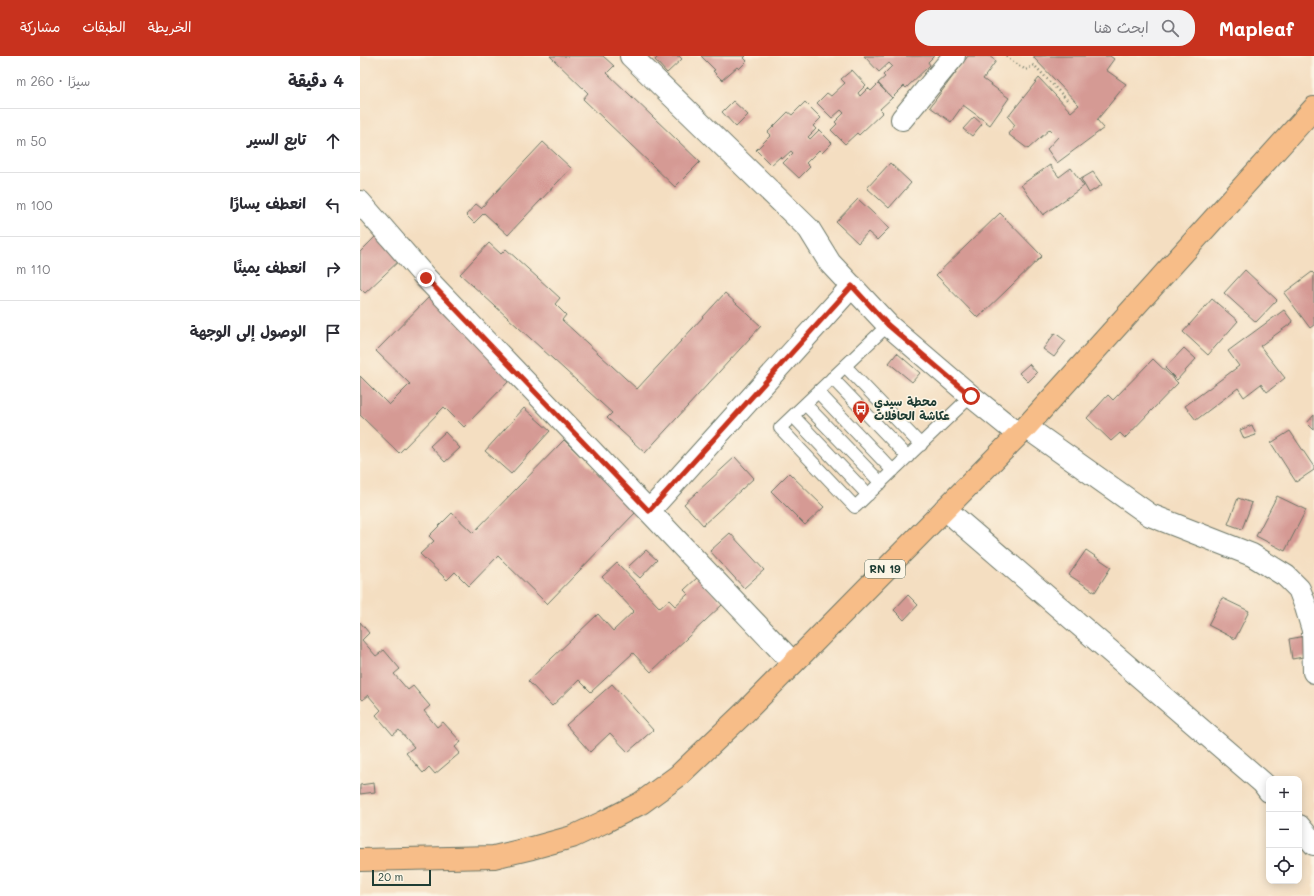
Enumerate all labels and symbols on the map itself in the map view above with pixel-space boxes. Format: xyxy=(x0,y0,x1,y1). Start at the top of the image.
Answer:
route end xyxy=(417,269,435,287)
route start xyxy=(962,387,980,405)
place label: محطة سيدي عكاشة الحافلات xyxy=(874,393,950,423)
bus stop icon: محطة سيدي عكاشة الحافلات xyxy=(851,399,871,424)
road number: RN 19 xyxy=(865,560,905,578)
scale bar xyxy=(372,868,431,887)

